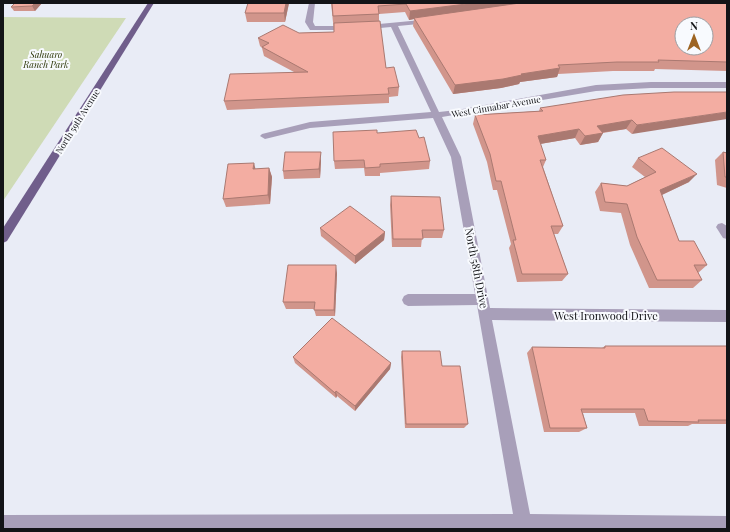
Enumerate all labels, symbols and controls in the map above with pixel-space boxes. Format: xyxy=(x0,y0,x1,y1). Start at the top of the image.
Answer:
north arrow xyxy=(674,16,714,56)
text: N xyxy=(690,18,698,33)
park label: Sahuaro Ranch Park xyxy=(22,48,69,70)
street label: North 59th Avenue xyxy=(52,86,102,156)
street label: West Cinnabar Avenue xyxy=(449,92,542,120)
street label: North 58th Drive xyxy=(462,226,492,310)
street label: West Ironwood Drive xyxy=(553,308,658,323)

